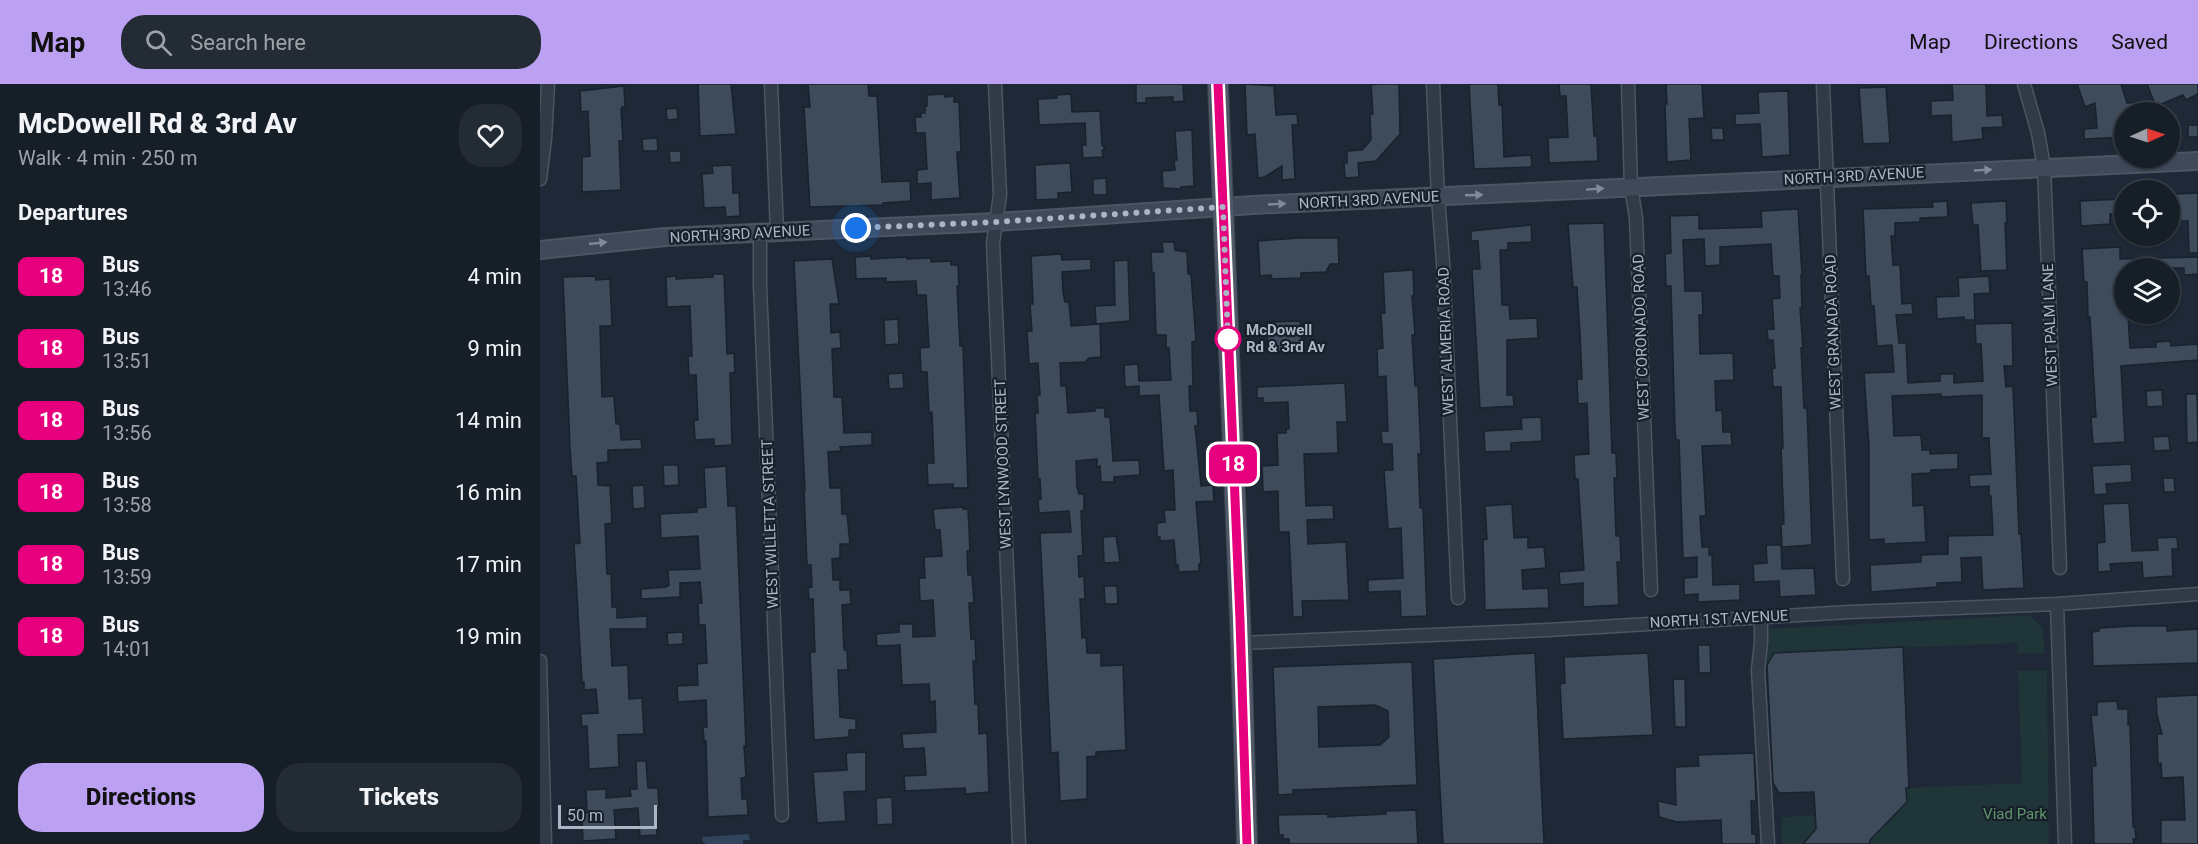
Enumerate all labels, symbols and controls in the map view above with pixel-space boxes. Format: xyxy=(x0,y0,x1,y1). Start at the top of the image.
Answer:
search box xyxy=(121,15,541,69)
text: Map xyxy=(30,26,85,59)
icon: search xyxy=(142,26,175,59)
text: Search here xyxy=(190,30,306,55)
text: Map xyxy=(1909,30,1951,54)
text: Directions xyxy=(1984,30,2078,54)
text: Saved xyxy=(2111,30,2168,54)
north arrow xyxy=(2114,102,2180,168)
map controls xyxy=(2114,102,2180,324)
button: heart xyxy=(459,104,522,167)
text: McDowell Rd & 3rd Av xyxy=(18,107,297,140)
text: Walk · 4 min · 250 m xyxy=(18,146,197,170)
street label: NORTH 3RD AVENUE xyxy=(1783,163,1925,189)
one-way arrow xyxy=(1973,166,1992,175)
button: locate xyxy=(2114,180,2180,246)
one-way arrow xyxy=(1585,184,1604,194)
street label: NORTH 3RD AVENUE xyxy=(1298,187,1440,213)
one-way arrow xyxy=(1464,191,1483,200)
text: Departures xyxy=(18,200,128,225)
one-way arrow xyxy=(1268,200,1287,209)
your location xyxy=(841,213,871,243)
street label: NORTH 3RD AVENUE xyxy=(669,221,811,247)
one-way arrow xyxy=(589,238,608,248)
text: Bus xyxy=(102,252,140,277)
street label: WEST CORONADO ROAD xyxy=(1629,254,1653,420)
street label: WEST GRANADA ROAD xyxy=(1821,254,1845,410)
button: layers xyxy=(2114,258,2180,324)
street label: WEST PALM LANE xyxy=(2039,263,2061,387)
text: 18 xyxy=(39,264,63,288)
text: 4 min xyxy=(467,264,522,289)
street label: WEST ALMERIA ROAD xyxy=(1434,266,1458,416)
text: 13:46 xyxy=(102,277,152,301)
place label: McDowell Rd & 3rd Av xyxy=(1246,321,1325,356)
text: Bus xyxy=(102,324,140,349)
marker: McDowell Rd & 3rd Av xyxy=(1215,326,1241,352)
text: 18 xyxy=(39,336,63,360)
text: 9 min xyxy=(467,336,522,361)
text: 13:51 xyxy=(102,349,152,373)
street label: WEST LYNWOOD STREET xyxy=(991,379,1015,549)
text: Bus xyxy=(102,396,140,421)
text: 18 xyxy=(39,408,63,432)
text: 14 min xyxy=(455,408,522,433)
text: 13:56 xyxy=(102,421,152,445)
street label: WEST WILLETTA STREET xyxy=(758,439,782,609)
line badge: 18 xyxy=(1206,444,1260,484)
text: 18 xyxy=(1221,452,1245,476)
text: Bus xyxy=(102,468,140,493)
text: 18 xyxy=(39,480,63,504)
text: 16 min xyxy=(455,480,522,505)
text: 13:58 xyxy=(102,493,152,517)
text: Bus xyxy=(102,540,140,565)
text: 18 xyxy=(39,552,63,576)
text: 17 min xyxy=(455,552,522,577)
text: 13:59 xyxy=(102,565,152,589)
street label: NORTH 1ST AVENUE xyxy=(1649,606,1789,632)
text: Bus xyxy=(102,612,140,637)
text: 18 xyxy=(39,624,63,648)
text: 19 min xyxy=(455,624,522,649)
text: 14:01 xyxy=(102,637,152,661)
button: Directions xyxy=(18,763,264,832)
button: Tickets xyxy=(276,763,522,832)
scale bar xyxy=(558,802,657,830)
park label: Viad Park xyxy=(1983,805,2047,823)
text: 50 m xyxy=(567,806,603,825)

